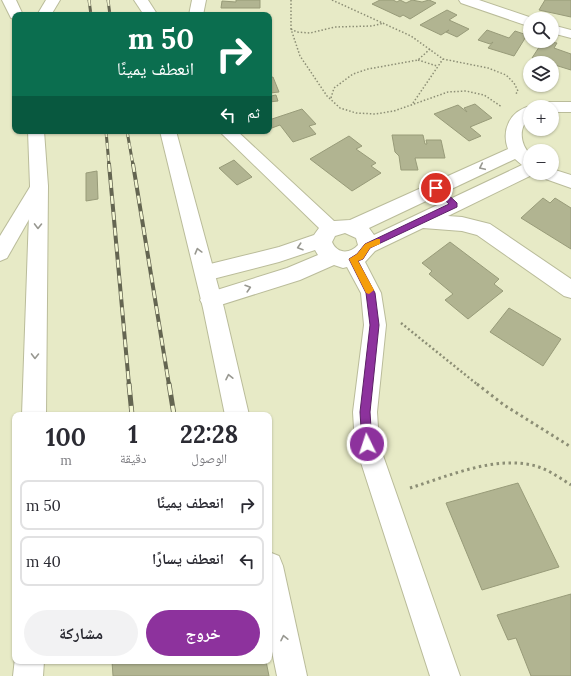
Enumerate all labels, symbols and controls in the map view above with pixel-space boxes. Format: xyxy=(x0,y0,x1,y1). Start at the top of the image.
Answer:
map controls xyxy=(523,12,559,180)
button: search xyxy=(523,12,559,48)
text: 50 m xyxy=(128,21,194,57)
icon: right xyxy=(208,28,260,80)
button: layers xyxy=(523,56,559,92)
text: انعطف يمينًا xyxy=(117,57,194,80)
button: + xyxy=(523,100,559,136)
text: ثم xyxy=(247,103,260,122)
icon: left xyxy=(217,104,239,126)
button: − xyxy=(523,144,559,180)
one-way arrow xyxy=(479,162,487,170)
pin xyxy=(419,171,453,205)
icon: arrive xyxy=(425,177,447,199)
one-way arrow xyxy=(34,223,42,229)
one-way arrow xyxy=(297,242,304,251)
one-way arrow xyxy=(194,248,203,255)
one-way arrow xyxy=(244,284,251,293)
one-way arrow xyxy=(31,353,39,359)
one-way arrow xyxy=(226,374,234,380)
text: 1 xyxy=(128,419,138,450)
text: 22:28 xyxy=(180,419,238,450)
text: 100 xyxy=(46,422,86,453)
position arrow xyxy=(346,423,388,465)
text: دقيقة xyxy=(120,450,146,467)
text: الوصول xyxy=(191,450,227,467)
text: m xyxy=(60,452,72,469)
text: انعطف يمينًا xyxy=(156,493,224,512)
icon: right xyxy=(236,494,258,516)
text: 50 m xyxy=(26,496,61,515)
text: انعطف يسارًا xyxy=(152,549,224,568)
icon: left xyxy=(236,550,258,572)
text: 40 m xyxy=(26,552,61,571)
button: مشاركة xyxy=(24,610,138,656)
button: خروج xyxy=(146,610,260,656)
one-way arrow xyxy=(280,635,288,641)

